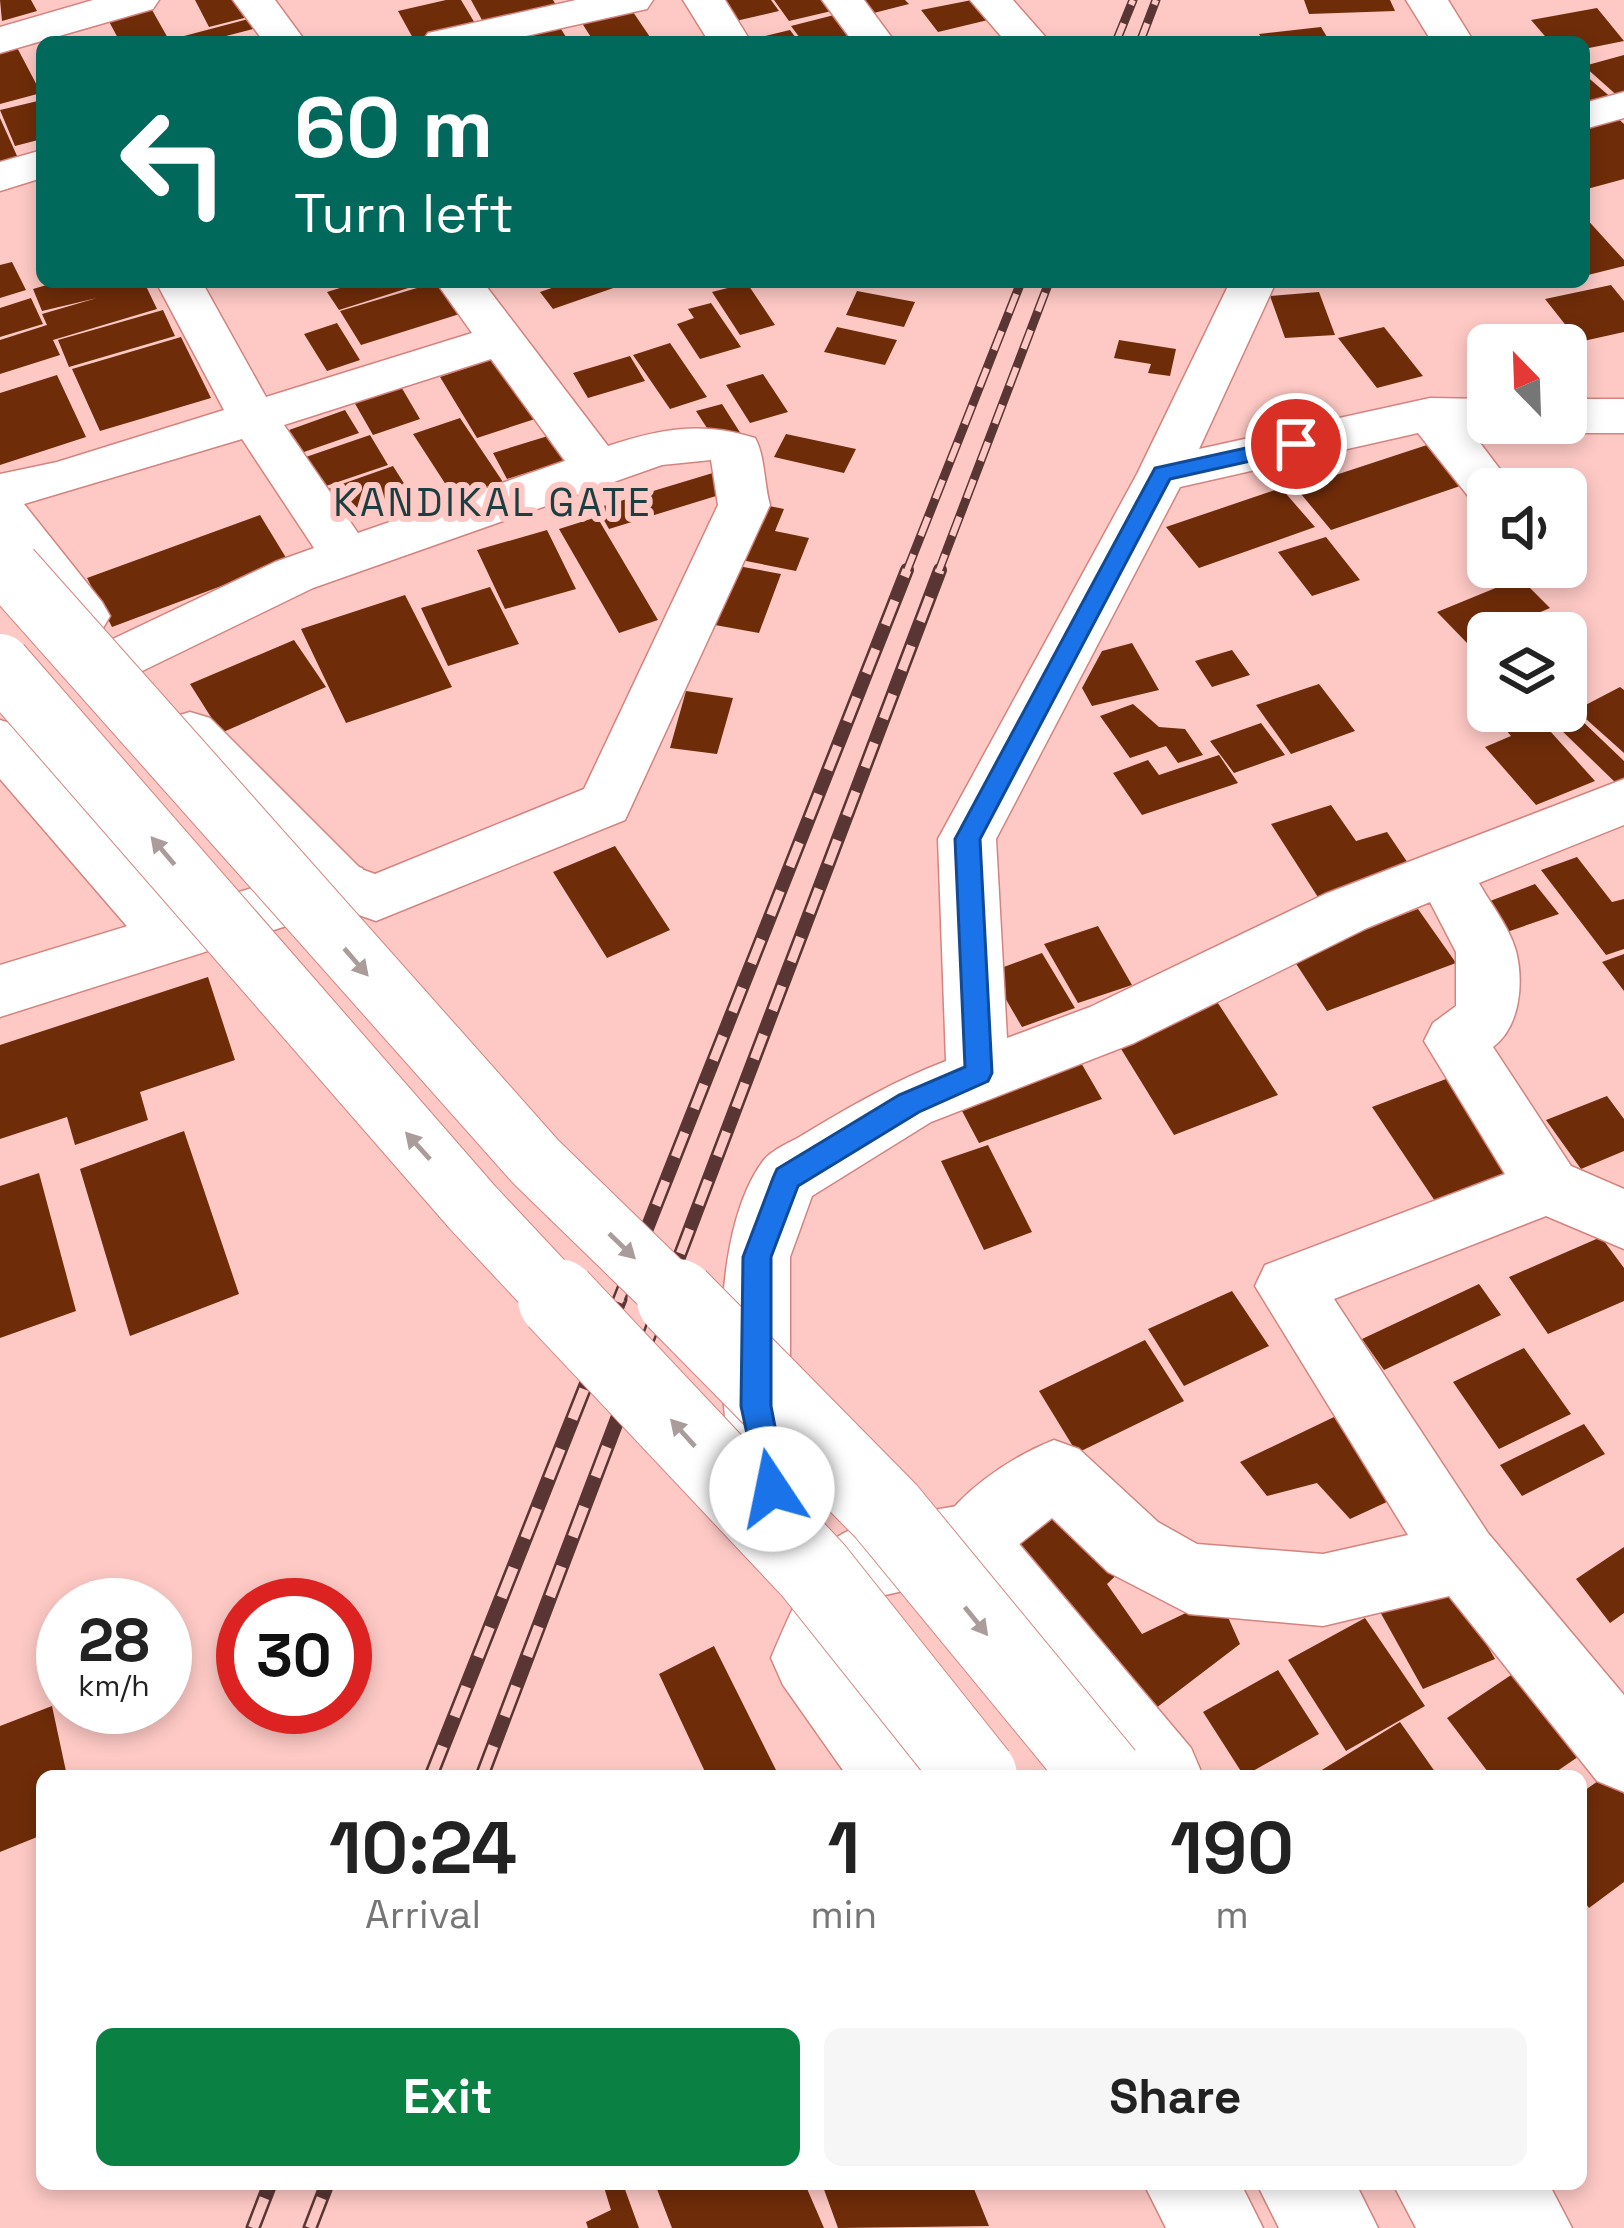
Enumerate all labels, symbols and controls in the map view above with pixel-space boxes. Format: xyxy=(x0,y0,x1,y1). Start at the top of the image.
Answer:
text: 60 m xyxy=(294,74,493,182)
icon: left xyxy=(96,84,252,240)
text: Turn left xyxy=(294,179,514,248)
north arrow xyxy=(1467,324,1587,444)
map controls xyxy=(1467,324,1587,732)
pin xyxy=(1245,393,1347,495)
icon: arrive xyxy=(1263,411,1329,477)
button: sound xyxy=(1467,468,1587,588)
district label: KANDIKAL GATE xyxy=(333,478,653,527)
button: layers xyxy=(1467,612,1587,732)
one-way arrow xyxy=(151,836,177,866)
one-way arrow xyxy=(342,946,368,976)
one-way arrow xyxy=(405,1132,432,1161)
one-way arrow xyxy=(607,1231,636,1259)
one-way arrow xyxy=(670,1418,697,1447)
position arrow xyxy=(709,1426,835,1552)
speed limit sign: 30 xyxy=(216,1578,372,1734)
text: 28 xyxy=(78,1602,150,1679)
one-way arrow xyxy=(963,1605,988,1636)
text: km/h xyxy=(78,1666,150,1705)
text: 10:24 xyxy=(329,1802,517,1894)
text: 1 xyxy=(827,1802,860,1894)
text: 190 xyxy=(1170,1802,1294,1894)
text: Arrival xyxy=(365,1890,481,1939)
text: min xyxy=(810,1890,877,1939)
text: m xyxy=(1215,1890,1249,1939)
button: Exit xyxy=(96,2028,800,2166)
button: Share xyxy=(824,2028,1527,2166)

